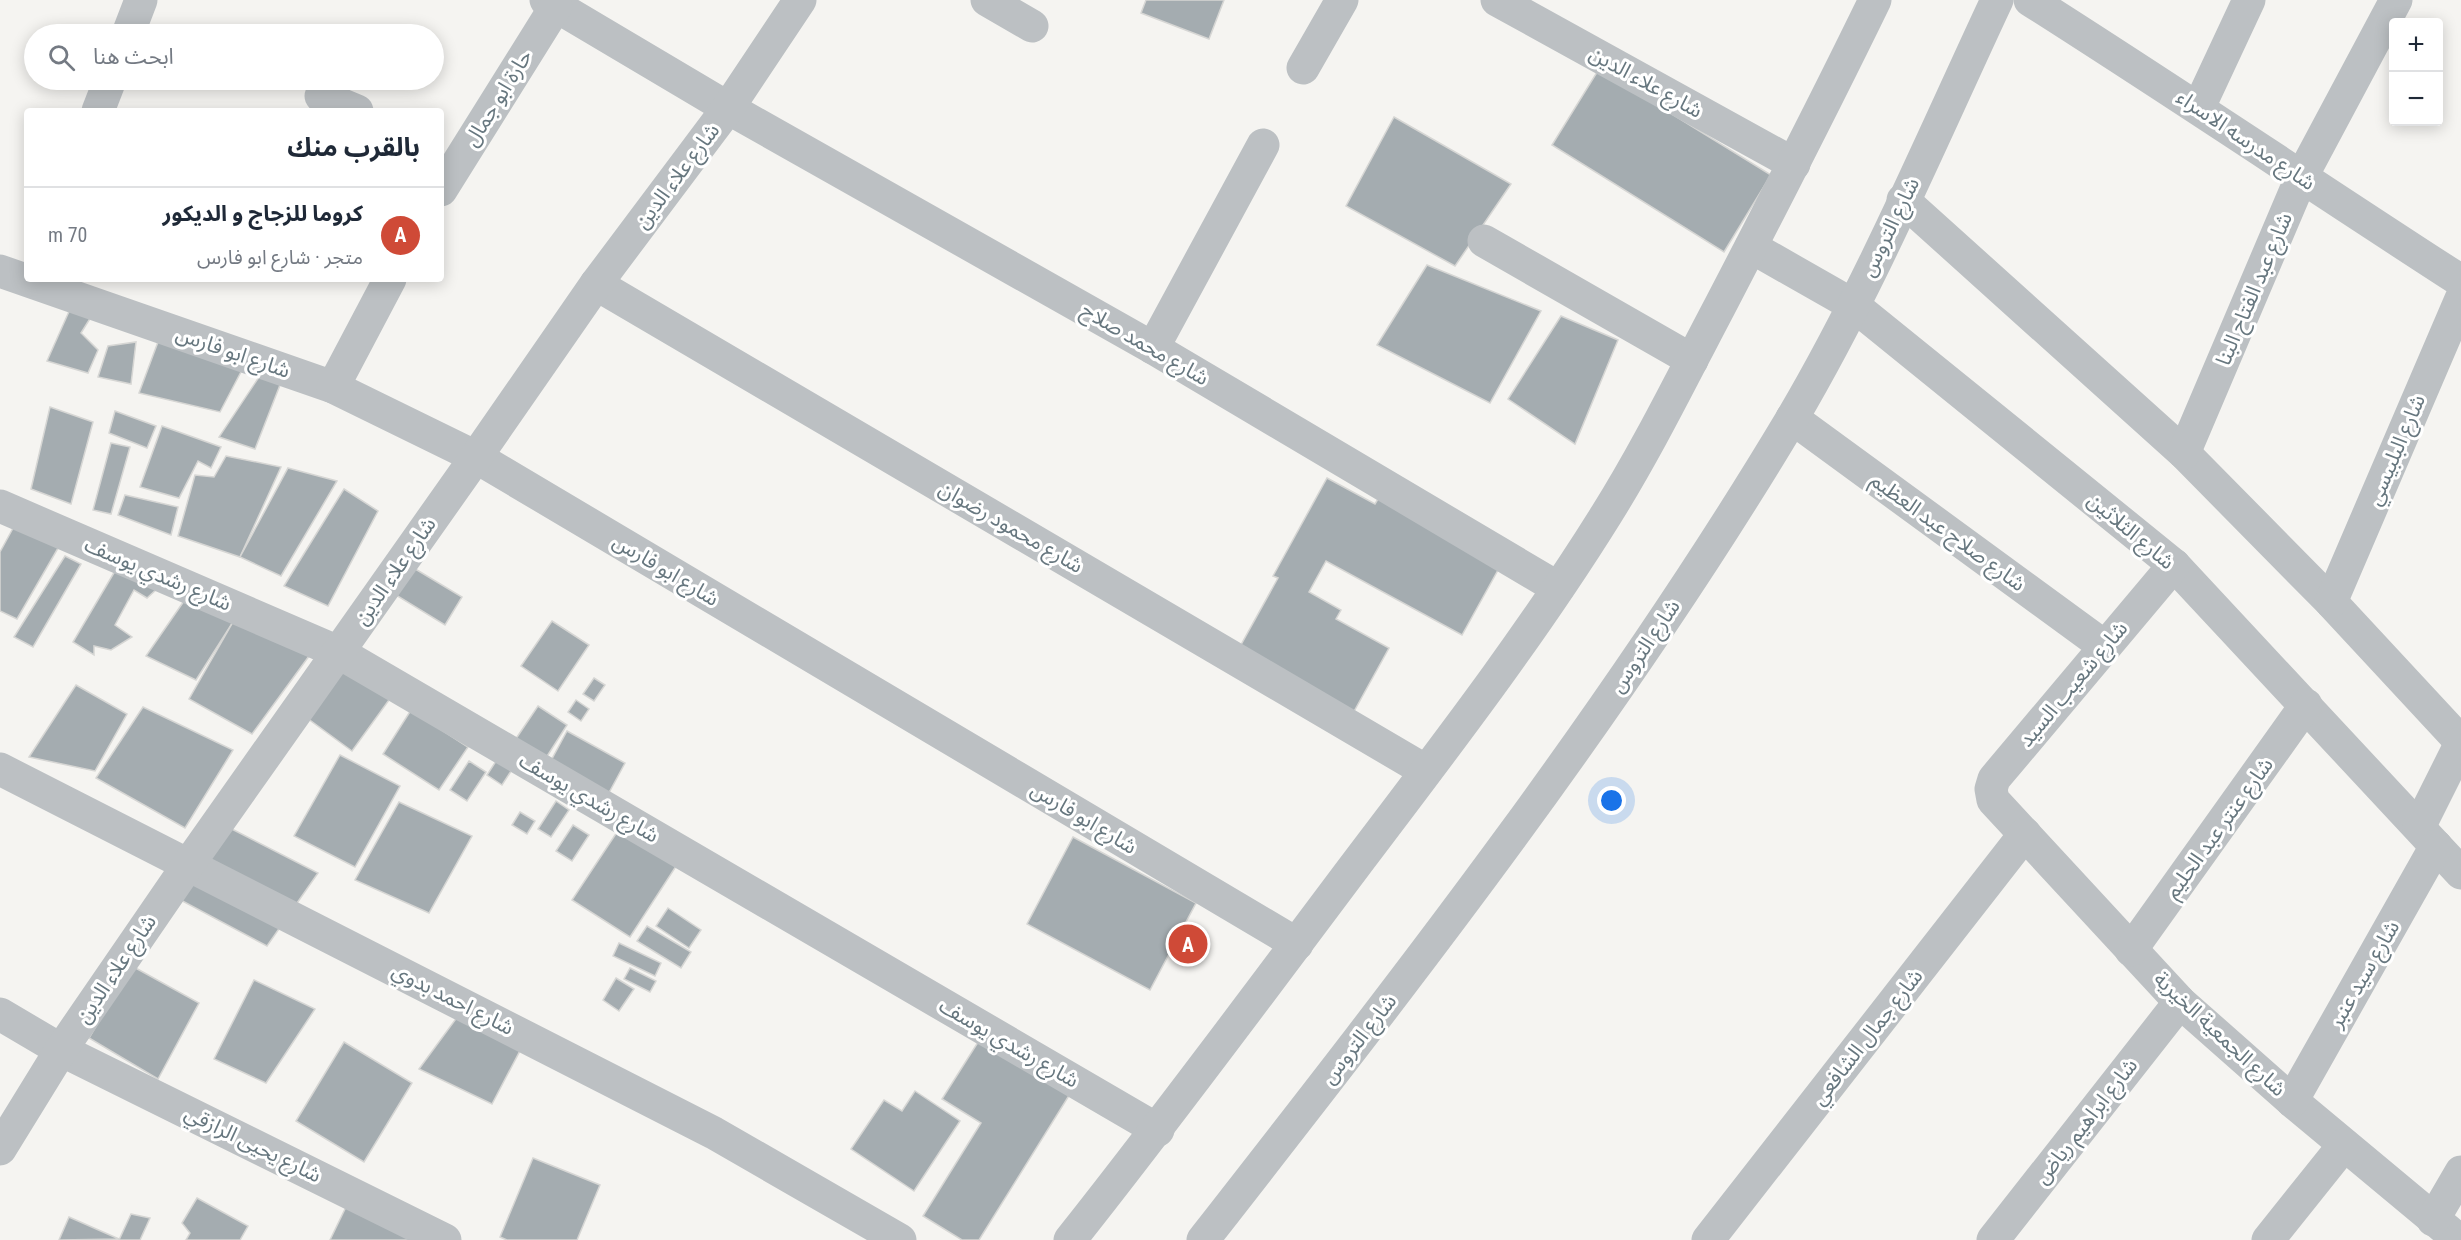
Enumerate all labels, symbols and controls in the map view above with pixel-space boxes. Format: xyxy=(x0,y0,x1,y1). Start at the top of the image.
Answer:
map controls xyxy=(2389,18,2443,126)
button: + xyxy=(2389,18,2443,72)
search box xyxy=(24,24,444,90)
icon: search xyxy=(45,41,78,74)
street label: شارع علاء الدين xyxy=(1584,41,1707,126)
text: ابحث هنا xyxy=(93,44,174,69)
street label: حارة ابو جمال xyxy=(459,45,537,151)
button: − xyxy=(2389,72,2443,126)
street label: شارع مدرسه الاسراء xyxy=(2171,85,2320,198)
street label: شارع علاء الدين xyxy=(630,119,727,235)
text: بالقرب منك xyxy=(287,132,420,162)
street label: شارع التروس xyxy=(1856,174,1927,282)
text: كروما للزجاج و الديكور xyxy=(162,201,363,226)
street label: شارع عبد الفتاح البنا xyxy=(2211,209,2300,370)
text: 70 m xyxy=(48,223,87,247)
text: A xyxy=(395,223,406,247)
text: متجر · شارع ابو فارس xyxy=(197,245,363,269)
street label: شارع محمد صلاح xyxy=(1075,298,1213,393)
street label: شارع ابو فارس xyxy=(172,321,293,386)
street label: شارع البلبيسي xyxy=(2362,391,2434,511)
street label: شارع صلاح عبد العظيم xyxy=(1864,468,2030,599)
street label: شارع محمود رضوان xyxy=(933,476,1087,581)
street label: شارع الثلاثين xyxy=(2081,488,2179,577)
street label: شارع علاء الدين xyxy=(349,513,443,631)
street label: شارع ابو فارس xyxy=(607,529,723,614)
street label: شارع رشدي يوسف xyxy=(80,532,235,619)
street label: شارع التروس xyxy=(1605,595,1687,699)
street label: شارع شعيب السيد xyxy=(2014,617,2135,753)
street label: شارع رشدي يوسف xyxy=(513,748,663,851)
street label: شارع عنتر عبد الحليم xyxy=(2160,753,2281,905)
street label: شارع ابو فارس xyxy=(1025,777,1141,862)
your location xyxy=(1597,786,1626,815)
street label: شارع علاء الدين xyxy=(71,910,164,1029)
street label: شارع سيد عنبر xyxy=(2323,916,2407,1034)
pin: A xyxy=(1168,922,1208,966)
street label: شارع احمد بدوي xyxy=(386,958,518,1043)
street label: شارع جمال الشافعي xyxy=(1806,964,1931,1112)
street label: شارع الجمعية الخيرية xyxy=(2147,967,2291,1103)
street label: شارع التروس xyxy=(1317,989,1404,1090)
street label: شارع رشدي يوسف xyxy=(933,993,1083,1096)
street label: شارع ابراهيم رياض xyxy=(2030,1053,2145,1190)
street label: شارع يحيى الرازقي xyxy=(179,1101,325,1191)

